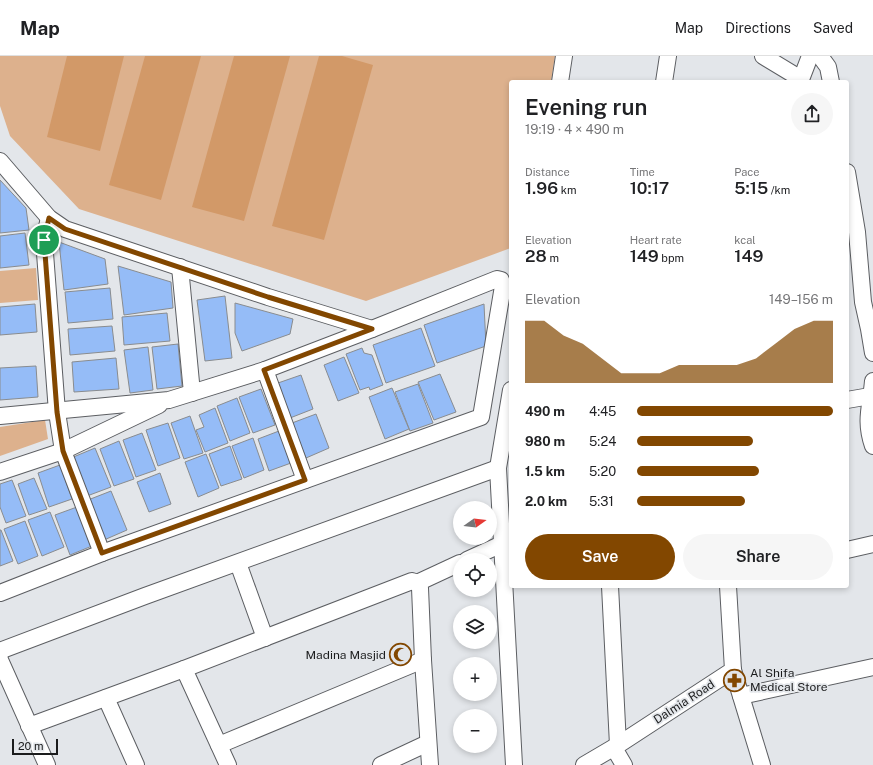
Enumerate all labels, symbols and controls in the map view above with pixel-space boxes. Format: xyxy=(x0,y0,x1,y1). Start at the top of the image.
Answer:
text: Map xyxy=(20,17,60,39)
text: Map xyxy=(675,20,703,36)
text: Directions xyxy=(725,20,791,36)
text: Saved xyxy=(813,20,853,36)
button: share xyxy=(791,93,833,135)
text: Evening run xyxy=(525,94,647,120)
text: 19:19 · 4 × 490 m xyxy=(525,122,624,137)
text: Distance xyxy=(525,166,570,178)
text: Time xyxy=(630,166,655,178)
text: Pace xyxy=(734,166,759,178)
text: 1.96 xyxy=(525,178,558,198)
text: 10:17 xyxy=(630,178,669,198)
text: 5:15 xyxy=(734,178,768,198)
text: km xyxy=(558,184,577,196)
text: /km xyxy=(768,184,790,196)
pin xyxy=(27,223,61,257)
icon: arrive xyxy=(33,229,55,251)
text: Elevation xyxy=(525,234,572,246)
text: Heart rate xyxy=(630,234,682,246)
text: kcal xyxy=(734,234,756,246)
text: 28 xyxy=(525,246,547,266)
text: 149 xyxy=(630,246,659,266)
text: 149 xyxy=(734,246,763,266)
text: m xyxy=(547,252,559,264)
text: bpm xyxy=(659,252,684,264)
text: Elevation xyxy=(525,292,580,307)
text: 149–156 m xyxy=(769,292,833,307)
text: 490 m xyxy=(525,404,565,419)
text: 4:45 xyxy=(589,404,616,419)
text: 980 m xyxy=(525,434,565,449)
text: 5:24 xyxy=(589,434,616,449)
text: 1.5 km xyxy=(525,464,565,479)
text: 5:20 xyxy=(589,464,616,479)
text: 2.0 km xyxy=(525,494,567,509)
text: 5:31 xyxy=(589,494,614,509)
north arrow xyxy=(453,501,497,545)
map controls xyxy=(453,501,497,753)
button: Save xyxy=(525,534,675,580)
button: Share xyxy=(683,534,833,580)
button: locate xyxy=(453,553,497,597)
button: layers xyxy=(453,605,497,649)
mosque icon: Madina Masjid xyxy=(388,642,414,668)
place label: Madina Masjid xyxy=(305,648,386,662)
button: + xyxy=(453,657,497,701)
place label: Al Shifa Medical Store xyxy=(750,666,828,694)
pharmacy icon: Al Shifa Medical Store xyxy=(721,667,747,693)
street label: Dalmia Road xyxy=(651,677,717,727)
button: − xyxy=(453,709,497,753)
scale bar xyxy=(12,737,58,756)
text: 20 m xyxy=(18,740,43,752)

